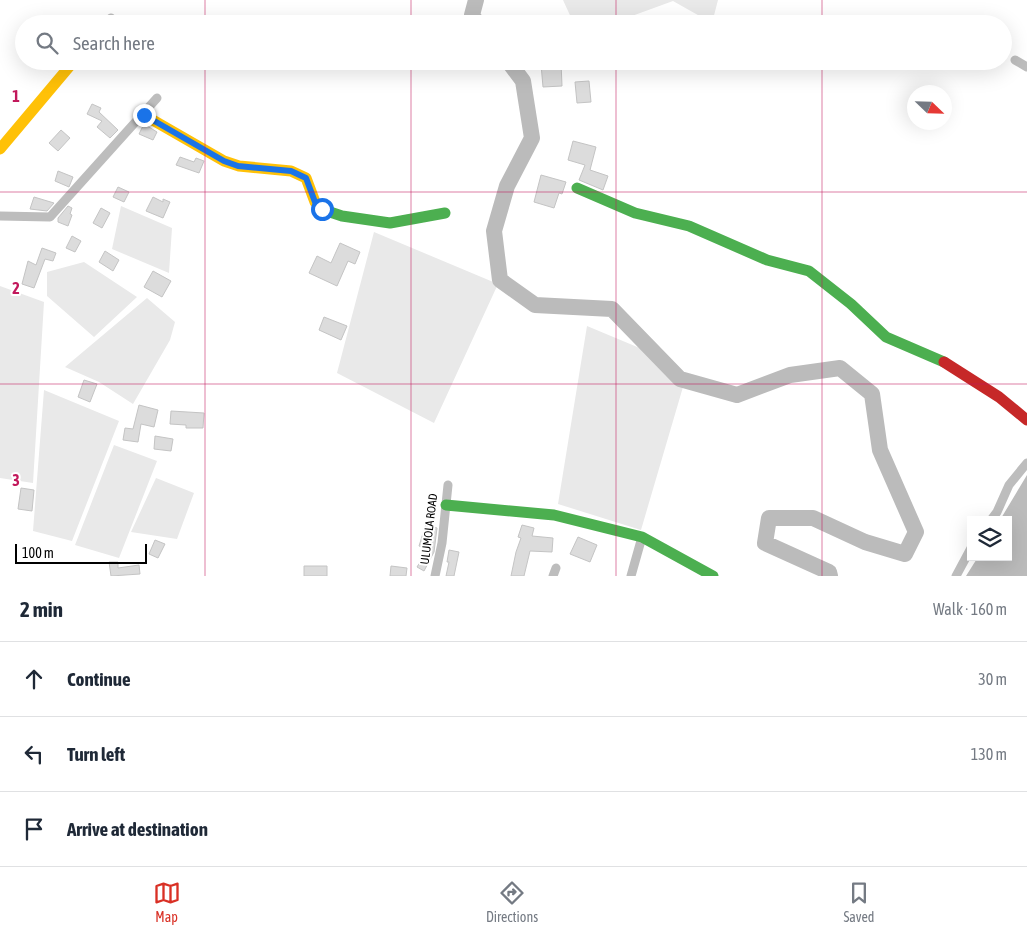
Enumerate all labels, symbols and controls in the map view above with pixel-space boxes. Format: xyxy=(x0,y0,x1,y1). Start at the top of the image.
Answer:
search box xyxy=(15,15,1012,70)
icon: search xyxy=(33,29,61,57)
text: Search here xyxy=(73,32,155,54)
north arrow xyxy=(907,85,952,130)
text: 1 xyxy=(12,87,20,105)
route end xyxy=(133,104,156,127)
route start xyxy=(311,198,334,221)
text: 2 xyxy=(12,279,20,297)
text: 3 xyxy=(12,471,20,489)
street label: ULUMOLA ROAD xyxy=(418,492,440,565)
map controls xyxy=(967,516,1012,561)
button: layers xyxy=(967,516,1012,561)
scale bar xyxy=(15,541,148,564)
text: 100 m xyxy=(22,545,54,561)
text: 2 min xyxy=(20,597,63,621)
text: Walk · 160 m xyxy=(933,600,1007,618)
icon: ahead xyxy=(20,665,48,693)
text: Continue xyxy=(67,668,131,690)
text: 30 m xyxy=(978,670,1007,688)
icon: left xyxy=(20,740,48,768)
text: Turn left xyxy=(67,743,125,765)
text: 130 m xyxy=(971,745,1007,763)
icon: arrive xyxy=(20,815,48,843)
text: Arrive at destination xyxy=(67,818,208,840)
tab: Map xyxy=(153,879,181,925)
tab: Directions xyxy=(486,879,538,925)
tab: Saved xyxy=(843,879,874,925)

